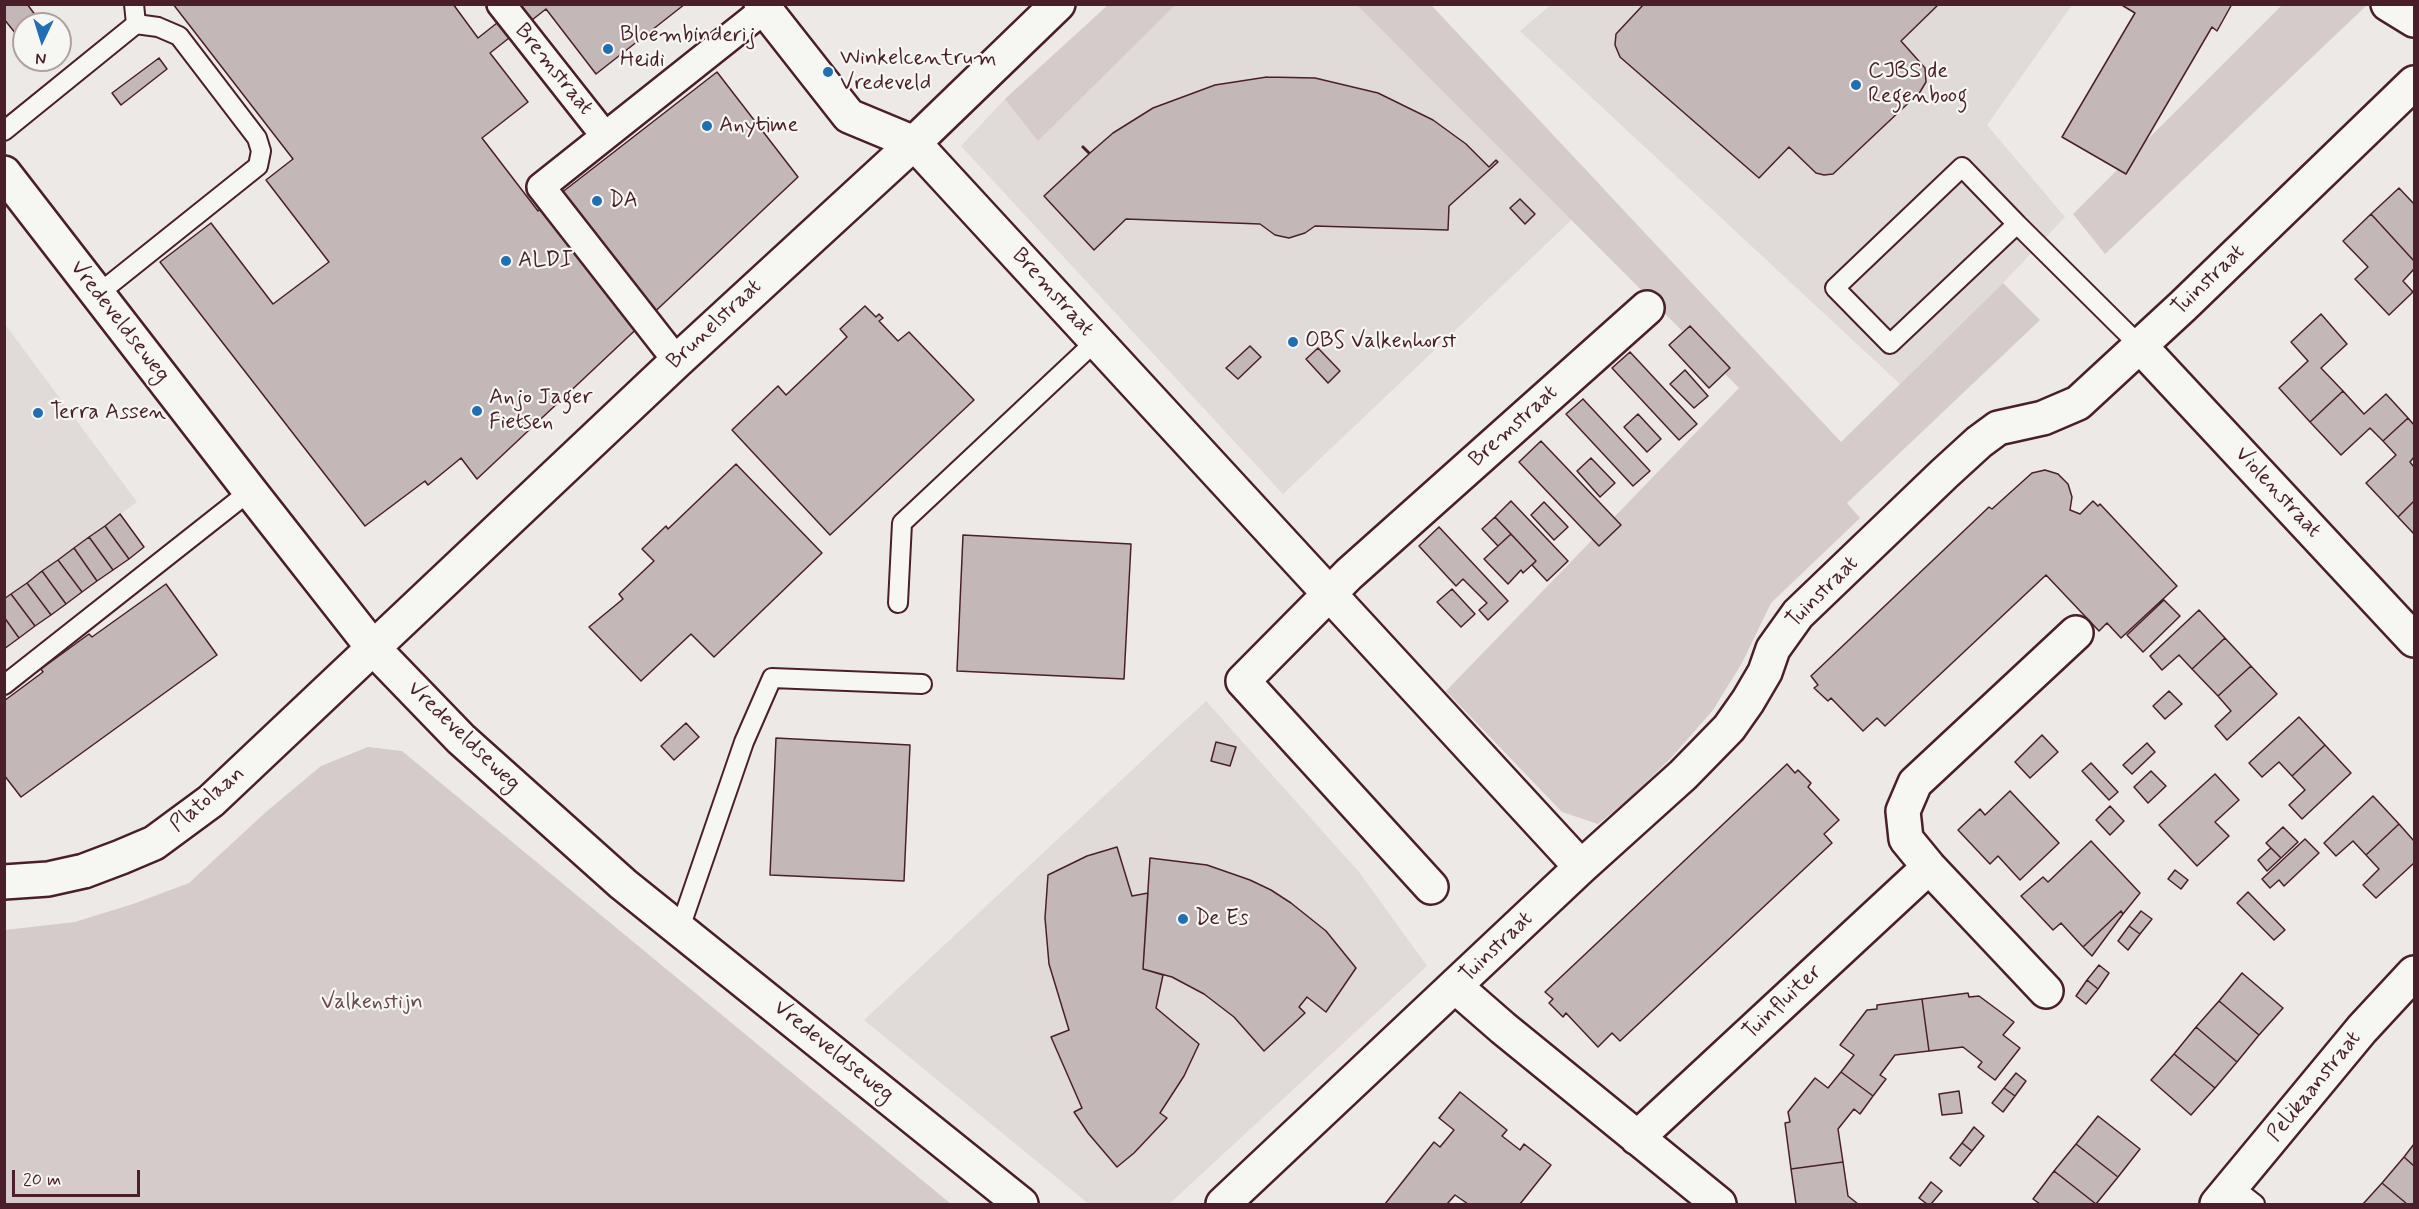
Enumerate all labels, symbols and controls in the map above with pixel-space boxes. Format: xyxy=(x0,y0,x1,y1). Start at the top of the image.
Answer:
north arrow xyxy=(12,12,72,72)
street label: Bremstraat xyxy=(508,19,598,121)
place label: Bloembinderij Heidi xyxy=(620,23,755,74)
marker: Bloembinderij Heidi xyxy=(601,42,615,56)
place label: Winkelcentrum Vredeveld xyxy=(840,46,997,98)
text: N xyxy=(35,48,47,69)
place label: CJBS de Regenboog xyxy=(1868,59,1968,110)
marker: Winkelcentrum Vredeveld xyxy=(821,65,835,79)
marker: CJBS de Regenboog xyxy=(1849,78,1863,92)
place label: Anytime xyxy=(719,113,798,139)
marker: Anytime xyxy=(700,119,714,133)
place label: DA xyxy=(609,188,638,214)
marker: DA xyxy=(590,194,604,208)
street label: Tuinstraat xyxy=(2167,240,2251,322)
street label: Bremstraat xyxy=(1005,243,1099,343)
place label: ALDI xyxy=(518,248,573,274)
marker: ALDI xyxy=(499,254,513,268)
street label: Vredeveldseweg xyxy=(63,256,175,388)
street label: Brunelstraat xyxy=(662,274,768,376)
place label: OBS Valkenhorst xyxy=(1305,329,1457,355)
marker: OBS Valkenhorst xyxy=(1286,335,1300,349)
street label: Bremstraat xyxy=(1464,380,1564,474)
place label: Anjo Jager Fietsen xyxy=(489,385,593,436)
place label: Terra Assen xyxy=(50,400,166,426)
marker: Anjo Jager Fietsen xyxy=(470,404,484,418)
marker: Terra Assen xyxy=(31,406,45,420)
street label: Violenstraat xyxy=(2228,442,2326,544)
street label: Tuinstraat xyxy=(1781,551,1865,635)
street label: Vredeveldseweg xyxy=(401,676,525,798)
street label: Platolaan xyxy=(165,761,251,839)
place label: De Es xyxy=(1195,906,1248,932)
street label: Tuinstraat xyxy=(1455,907,1539,989)
marker: De Es xyxy=(1176,912,1190,926)
street label: Tuinfluiter xyxy=(1738,960,1828,1046)
park label: Valkenstijn xyxy=(321,990,423,1016)
street label: Vredeveldseweg xyxy=(767,995,899,1109)
street label: Pelikaanstraat xyxy=(2262,1026,2368,1148)
scale bar xyxy=(15,1158,142,1196)
text: 20 m xyxy=(23,1168,61,1192)

